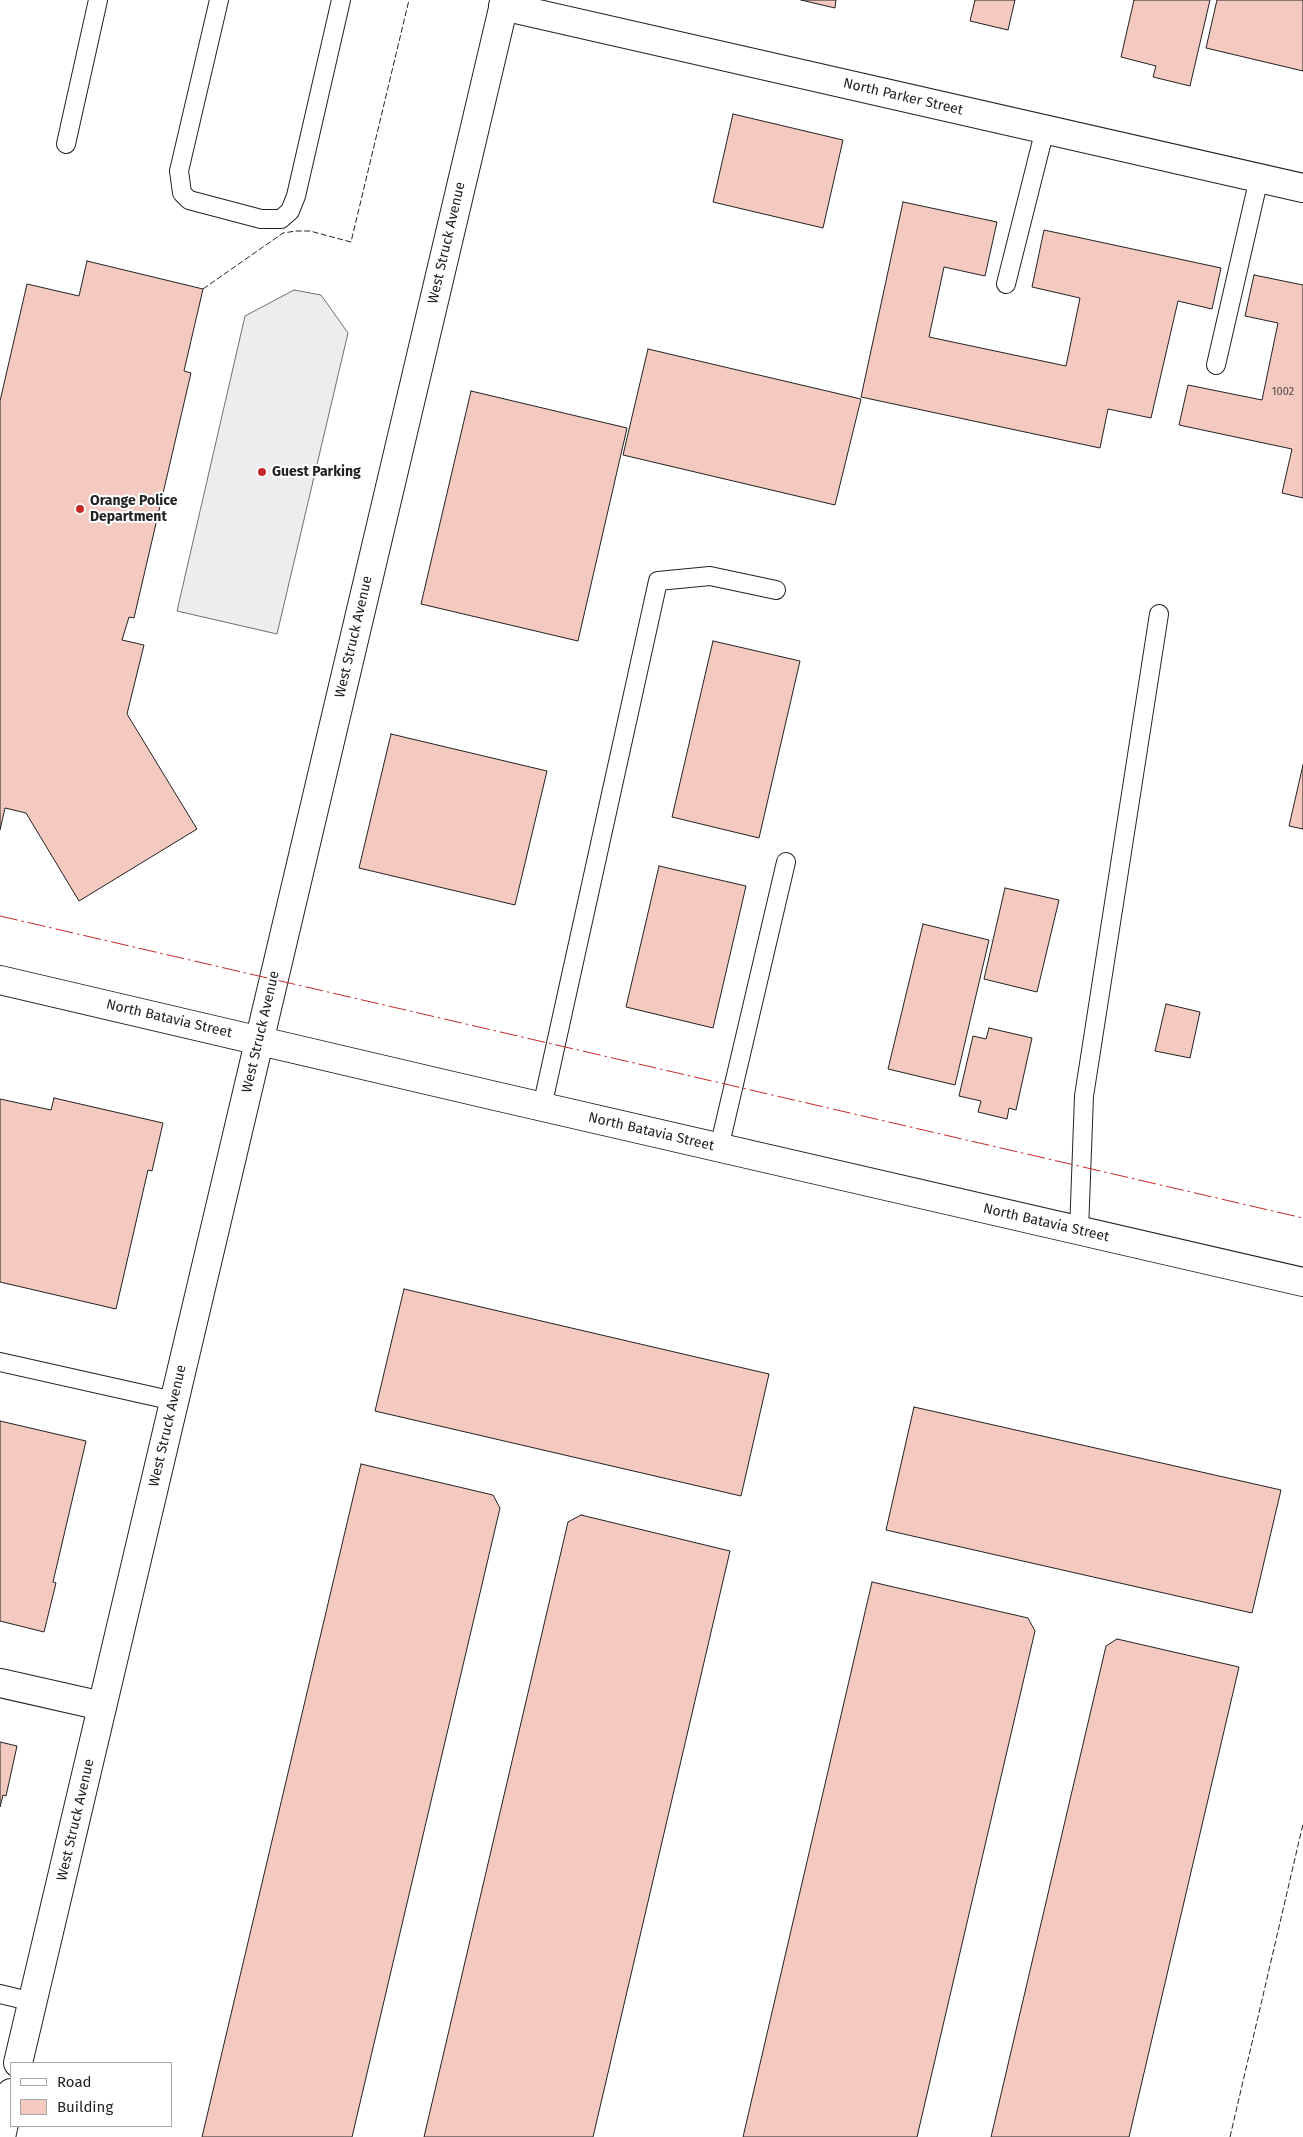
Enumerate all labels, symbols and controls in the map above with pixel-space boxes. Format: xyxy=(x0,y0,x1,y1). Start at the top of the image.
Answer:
street label: North Parker Street xyxy=(842,75,964,119)
street label: West Struck Avenue xyxy=(425,180,469,306)
house number: 1002 xyxy=(1272,385,1294,399)
place label: Guest Parking xyxy=(272,464,361,480)
marker: Guest Parking xyxy=(256,466,268,478)
place label: Orange Police Department xyxy=(90,493,177,526)
marker: Orange Police Department xyxy=(74,503,86,515)
street label: West Struck Avenue xyxy=(332,574,376,700)
street label: West Struck Avenue xyxy=(239,969,283,1095)
street label: North Batavia Street xyxy=(104,996,234,1042)
street label: North Batavia Street xyxy=(586,1109,716,1155)
street label: North Batavia Street xyxy=(981,1200,1111,1246)
street label: West Struck Avenue xyxy=(146,1363,190,1489)
street label: West Struck Avenue xyxy=(54,1757,98,1883)
legend xyxy=(10,2062,172,2127)
text: Road xyxy=(57,2073,92,2091)
text: Building xyxy=(57,2098,113,2116)

